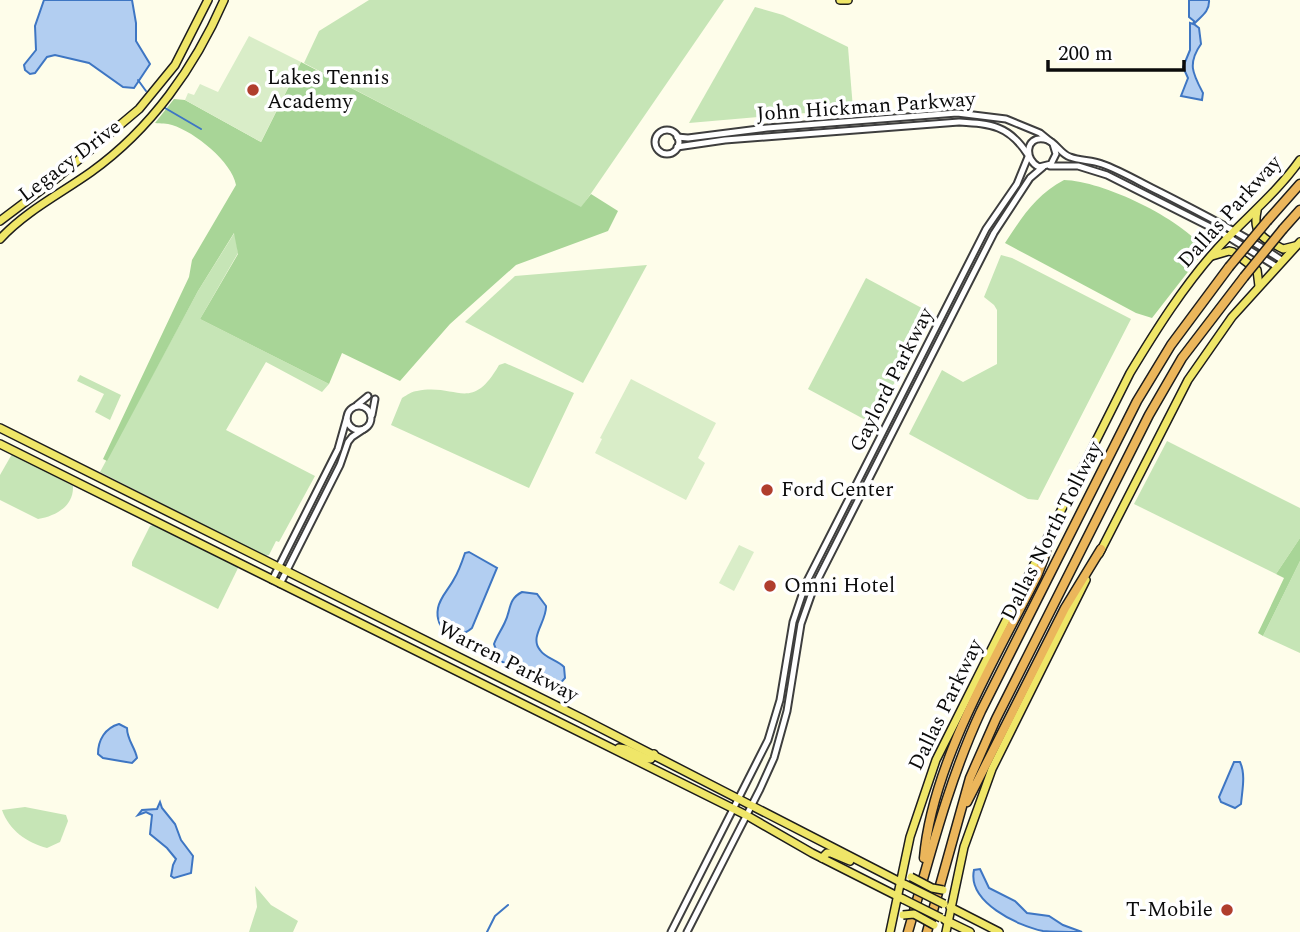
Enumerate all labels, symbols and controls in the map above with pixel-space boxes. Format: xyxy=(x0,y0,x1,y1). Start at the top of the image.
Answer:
scale bar xyxy=(1048,28,1184,72)
text: 200 m xyxy=(1058,38,1113,70)
place label: Lakes Tennis Academy xyxy=(267,62,389,118)
marker: Lakes Tennis Academy xyxy=(245,82,261,98)
street label: John Hickman Parkway xyxy=(756,83,977,131)
street label: Legacy Drive xyxy=(12,112,128,210)
street label: Dallas Parkway xyxy=(1170,148,1290,276)
street label: Gaylord Parkway xyxy=(842,301,943,458)
street label: Dallas North Tollway xyxy=(993,435,1112,626)
place label: Ford Center xyxy=(781,474,894,506)
marker: Ford Center xyxy=(759,482,775,498)
place label: Omni Hotel xyxy=(784,570,895,602)
marker: Omni Hotel xyxy=(762,578,778,594)
street label: Warren Parkway xyxy=(432,613,585,712)
street label: Dallas Parkway xyxy=(900,633,992,776)
place label: T-Mobile xyxy=(1126,894,1213,926)
marker: T-Mobile xyxy=(1219,902,1235,918)

